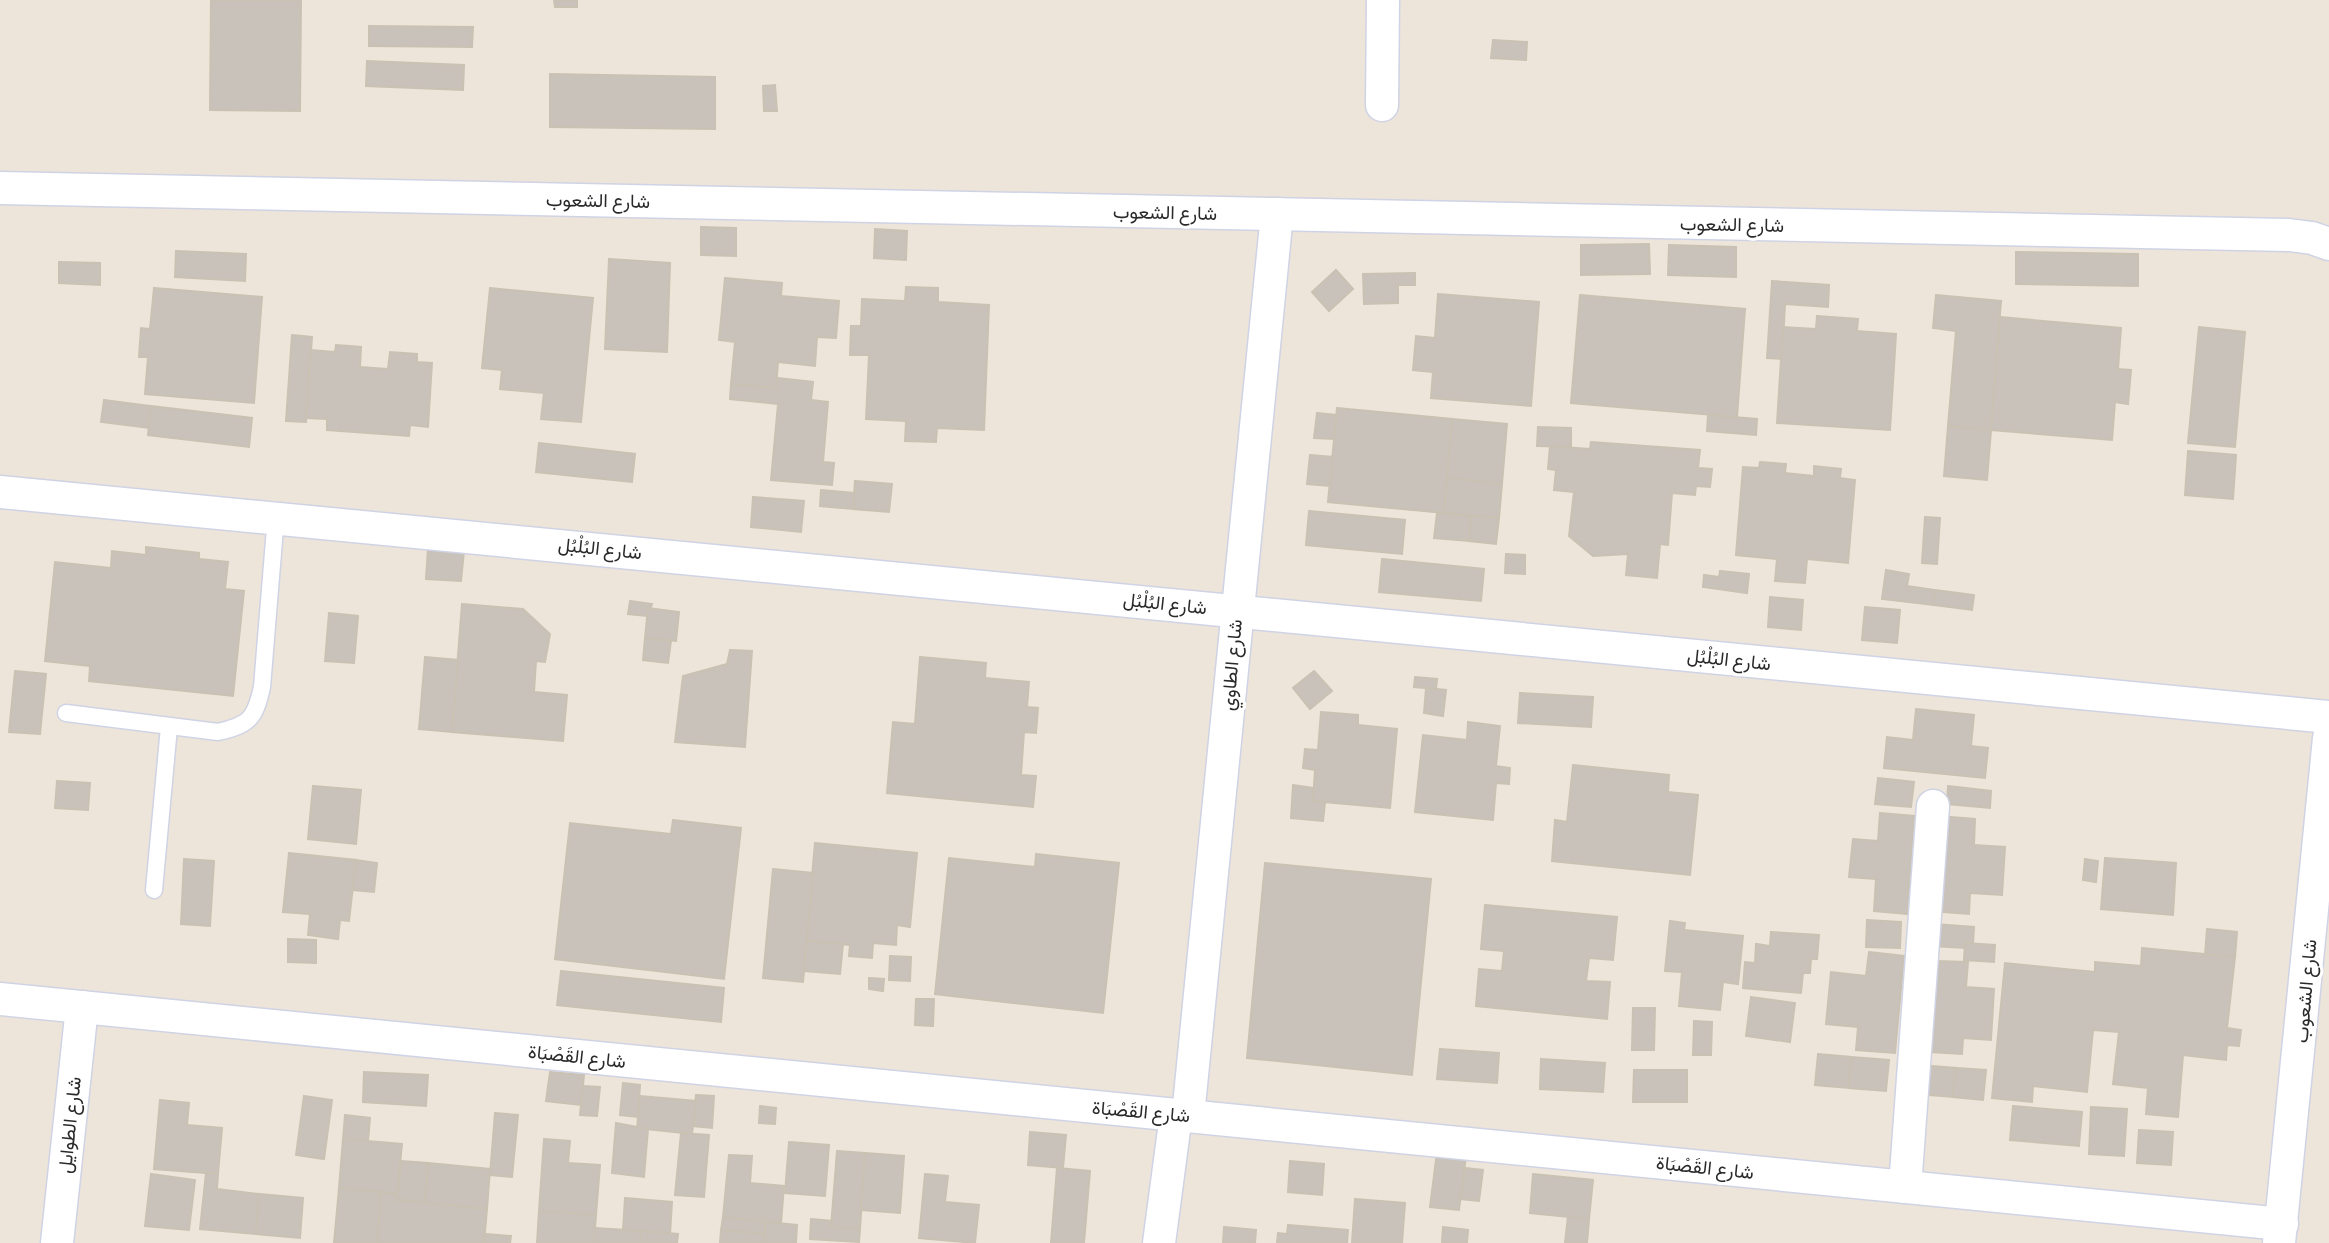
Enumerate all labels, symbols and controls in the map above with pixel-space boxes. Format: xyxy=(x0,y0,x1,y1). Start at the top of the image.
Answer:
street label: شارع الشعوب xyxy=(546,187,650,214)
street label: شارع الشعوب xyxy=(1113,199,1217,226)
street label: شارع الشعوب xyxy=(1680,211,1784,238)
street label: شارع البُلْبُل xyxy=(557,532,643,565)
street label: شارع البُلْبُل xyxy=(1122,587,1208,620)
street label: شارع الطاوي xyxy=(1215,618,1251,712)
street label: شارع البُلْبُل xyxy=(1686,643,1772,676)
street label: شارع الشعوب xyxy=(2289,938,2322,1044)
street label: شارع القَصْبَاة xyxy=(527,1039,627,1074)
street label: شارع الطوايل xyxy=(52,1075,87,1175)
street label: شارع القَصْبَاة xyxy=(1091,1095,1191,1128)
street label: شارع القَصْبَاة xyxy=(1655,1150,1755,1185)

